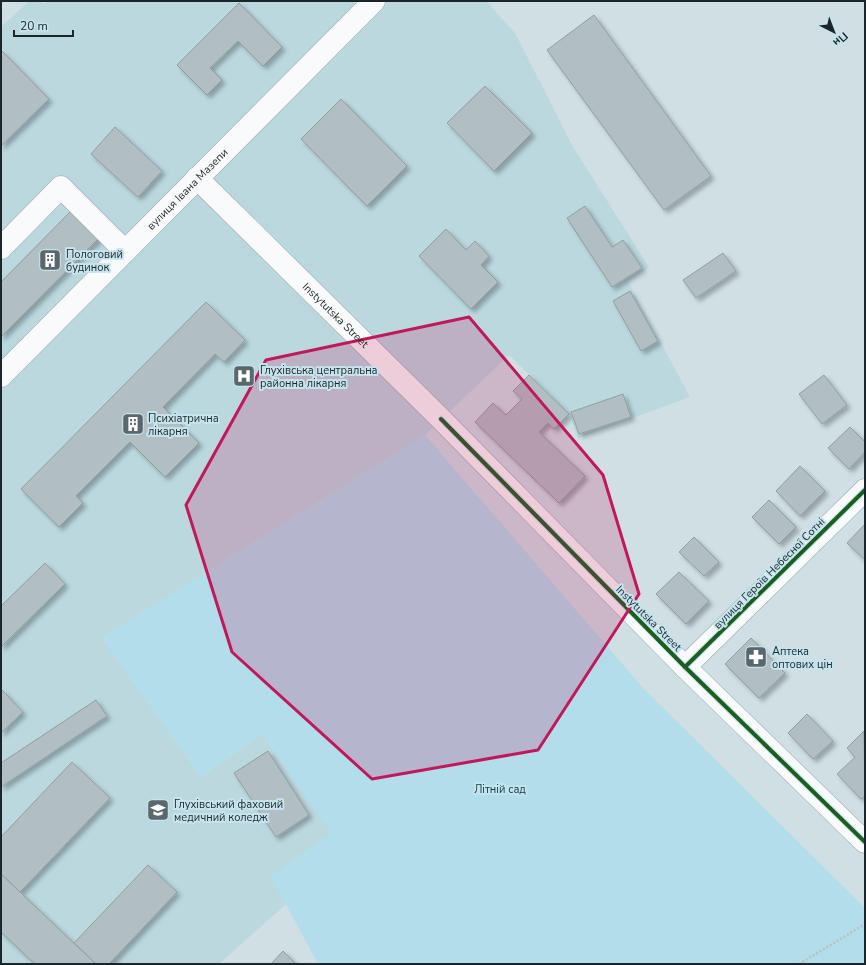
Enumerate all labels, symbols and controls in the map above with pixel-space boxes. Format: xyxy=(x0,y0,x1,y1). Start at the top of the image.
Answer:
scale bar xyxy=(14,12,73,38)
north arrow xyxy=(814,12,854,52)
text: 20 m xyxy=(20,18,48,34)
text: Пн xyxy=(830,28,851,50)
street label: вулиця Івана Мазепи xyxy=(144,145,231,233)
building icon: Пологовий будинок xyxy=(37,247,63,273)
place label: Пологовий будинок xyxy=(66,247,123,275)
street label: Instytutska Street xyxy=(299,279,372,352)
hospital icon: Глухівська центральна районна лікарня xyxy=(231,363,257,389)
place label: Глухівська центральна районна лікарня xyxy=(260,363,378,391)
building icon: Психіатрична лікарня xyxy=(120,411,146,437)
place label: Психіатрична лікарня xyxy=(148,411,219,439)
street label: вулиця Героїв Небесної Сотні xyxy=(710,514,828,632)
street label: Instytutska Street xyxy=(612,582,685,655)
pharmacy icon: Аптека оптових цін xyxy=(743,644,769,670)
place label: Аптека оптових цін xyxy=(772,644,833,672)
park label: Літній сад xyxy=(474,782,526,797)
school or university icon: Глухівський фаховий медичний коледж xyxy=(145,797,171,823)
place label: Глухівський фаховий медичний коледж xyxy=(174,797,283,825)

